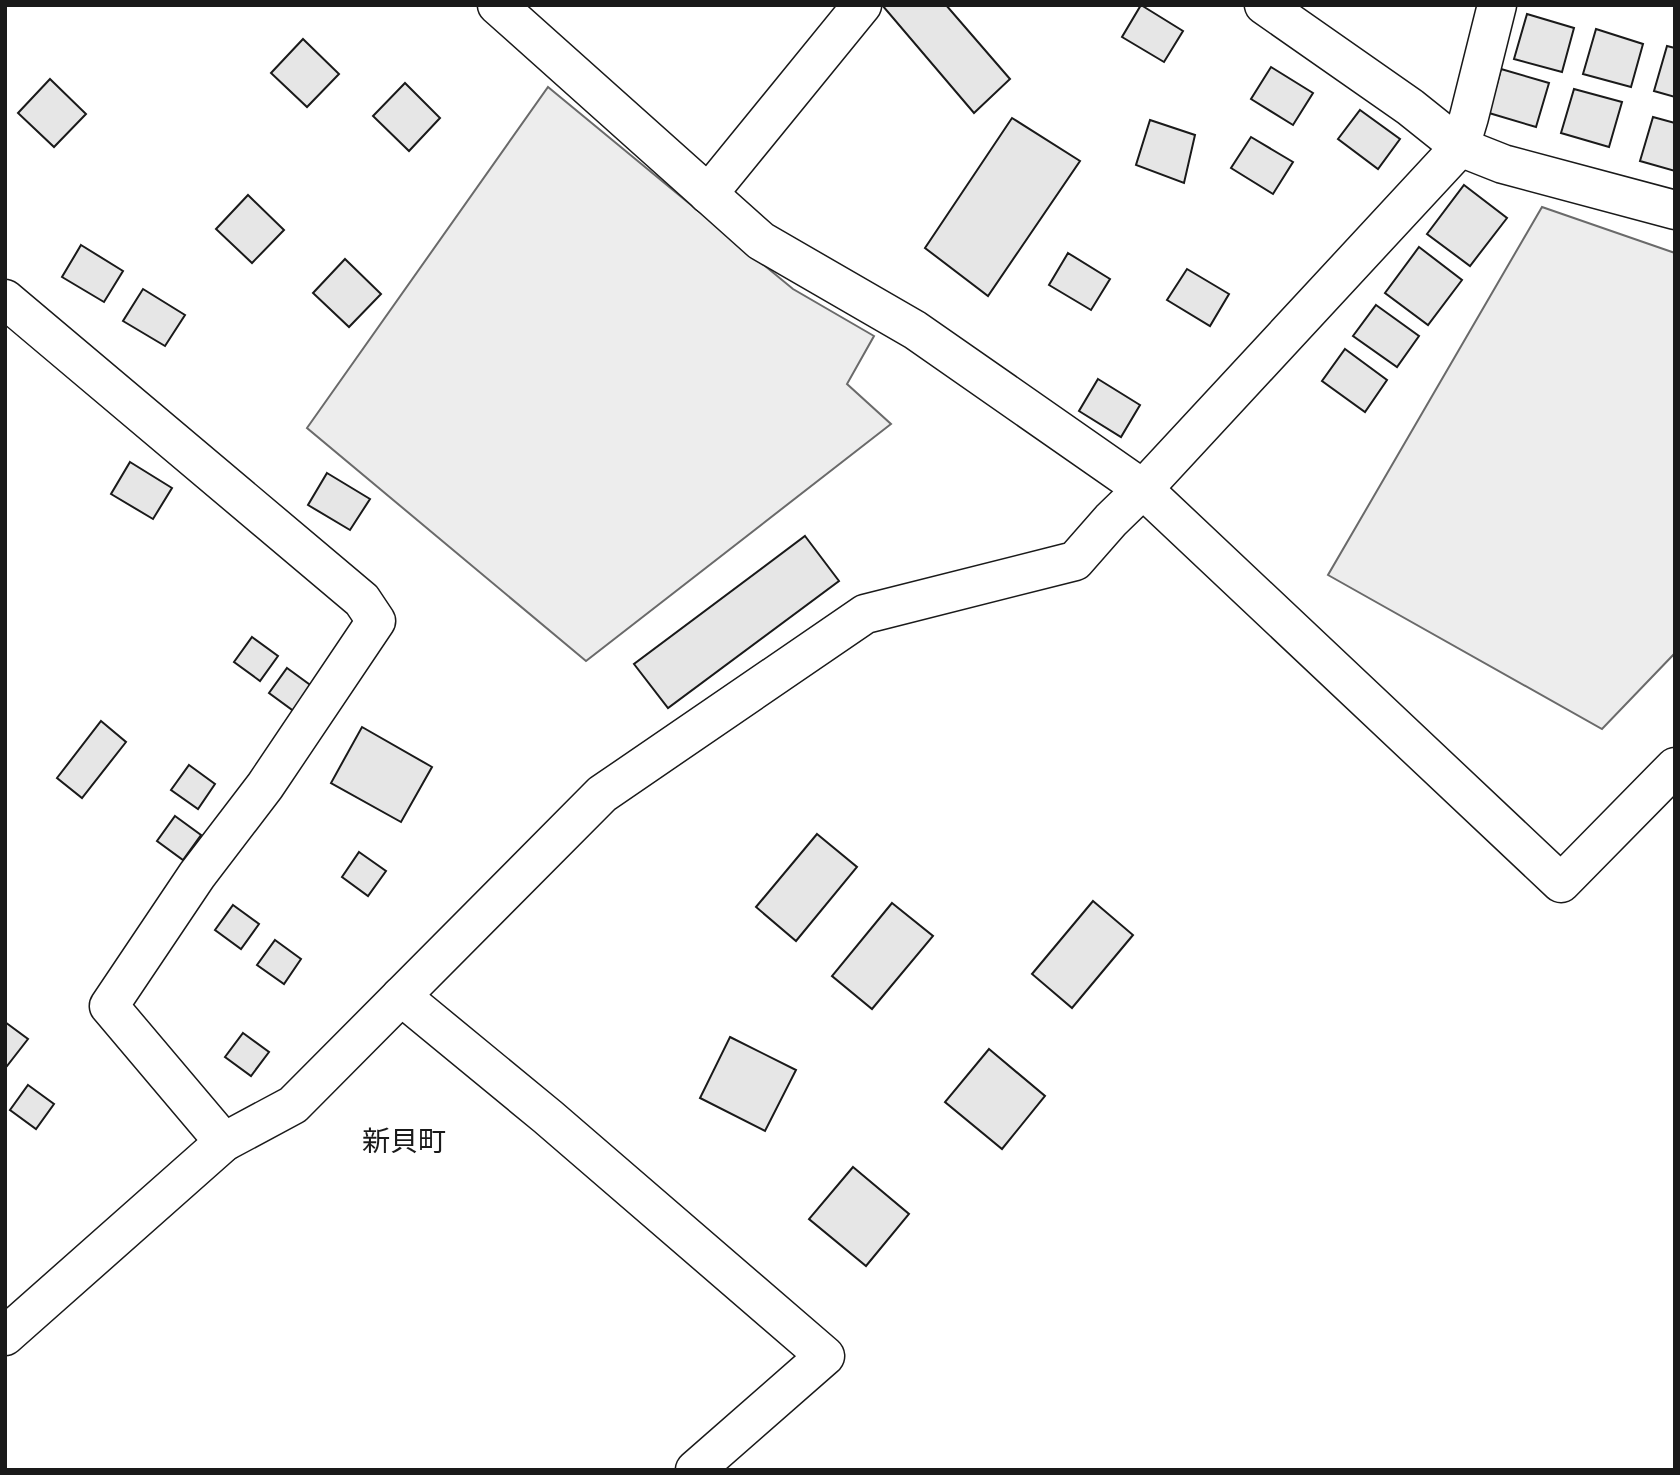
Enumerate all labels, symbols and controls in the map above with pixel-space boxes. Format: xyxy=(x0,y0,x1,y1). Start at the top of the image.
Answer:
district label: 新貝町 xyxy=(362,1119,446,1162)

